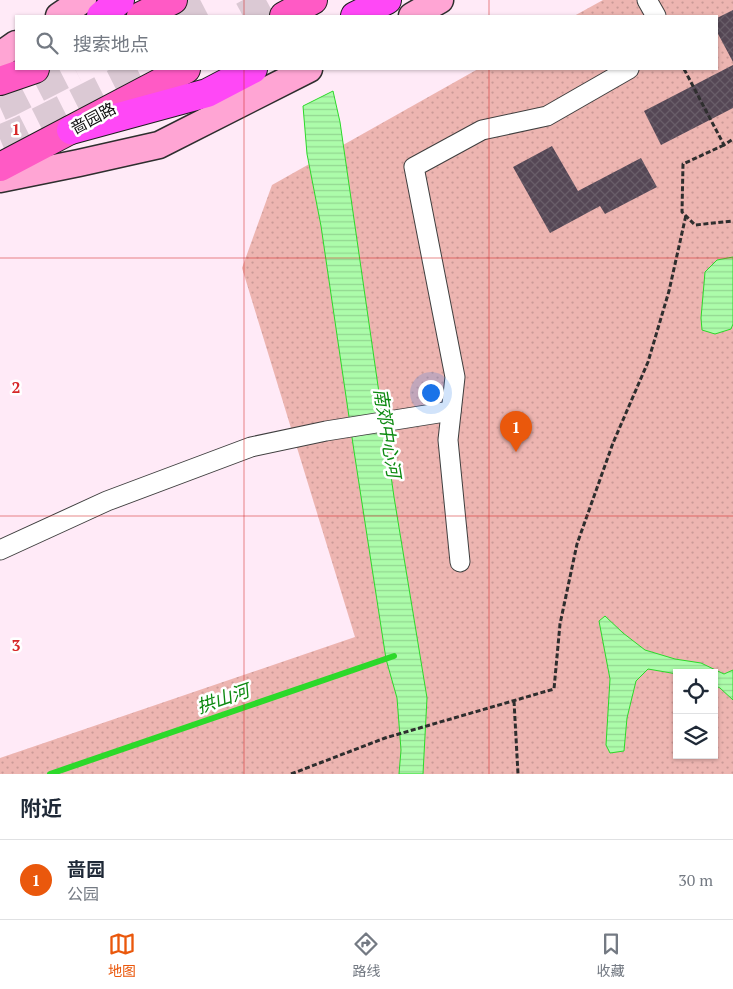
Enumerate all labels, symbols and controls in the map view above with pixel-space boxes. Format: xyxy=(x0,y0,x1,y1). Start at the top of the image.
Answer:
search box xyxy=(15,15,718,70)
icon: search xyxy=(33,29,61,57)
text: 搜索地点 xyxy=(73,31,149,56)
street label: 啬园路 xyxy=(67,97,119,139)
text: 1 xyxy=(11,118,21,140)
text: 2 xyxy=(11,376,21,398)
your location xyxy=(418,380,444,406)
water label: 南郊中心河 xyxy=(369,387,407,482)
pin: 1 xyxy=(500,411,532,452)
text: 3 xyxy=(11,634,21,656)
map controls xyxy=(673,669,718,759)
button: locate xyxy=(673,669,718,714)
water label: 拱山河 xyxy=(193,677,255,718)
button: layers xyxy=(673,714,718,759)
text: 附近 xyxy=(20,794,62,822)
text: 啬园 xyxy=(67,856,105,881)
text: 1 xyxy=(31,869,41,891)
text: 30 m xyxy=(678,869,713,891)
text: 公园 xyxy=(67,883,99,905)
tab: 地图 xyxy=(108,930,136,980)
tab: 路线 xyxy=(352,930,380,980)
tab: 收藏 xyxy=(597,930,625,980)

